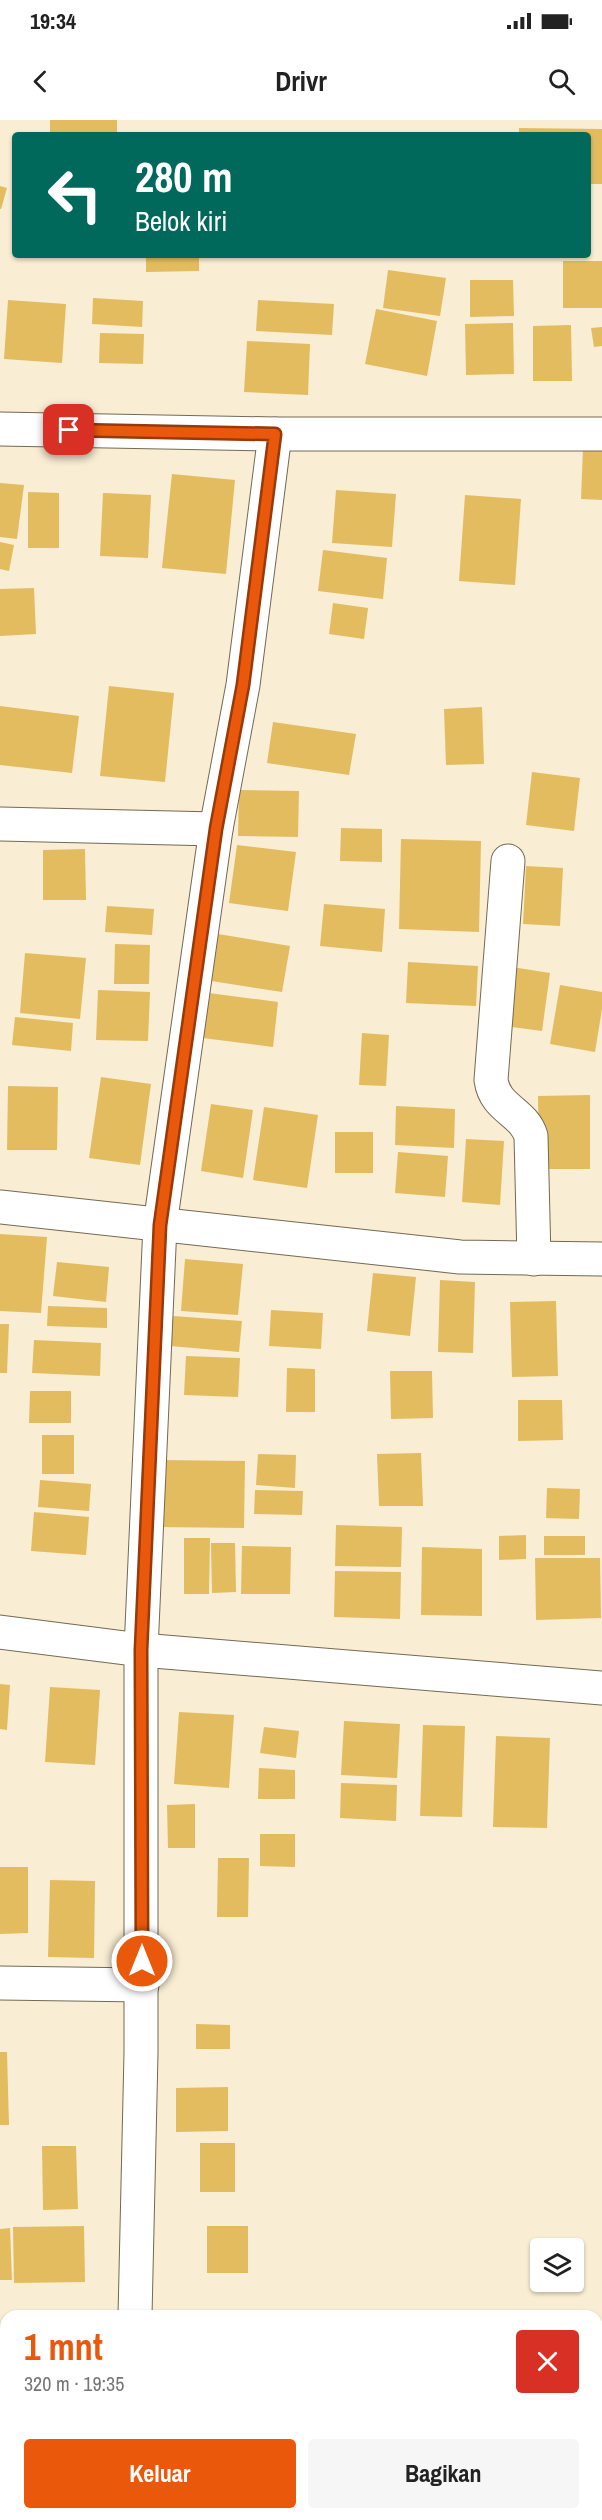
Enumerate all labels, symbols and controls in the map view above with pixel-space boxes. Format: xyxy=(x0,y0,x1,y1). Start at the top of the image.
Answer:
text: 19:34 xyxy=(30,6,76,36)
text: Drivr xyxy=(275,63,327,99)
icon: back xyxy=(24,65,57,98)
icon: search xyxy=(545,65,578,98)
text: 280 m xyxy=(135,149,233,205)
icon: left xyxy=(36,156,114,234)
text: Belok kiri xyxy=(135,203,227,239)
pin xyxy=(43,404,94,455)
icon: arrive xyxy=(52,413,85,446)
position arrow xyxy=(110,1929,174,1993)
map controls xyxy=(530,2238,584,2292)
button: layers xyxy=(530,2238,584,2292)
text: 1 mnt xyxy=(24,2323,103,2371)
button: close xyxy=(516,2330,579,2393)
text: 320 m · 19:35 xyxy=(24,2370,124,2397)
button: Keluar xyxy=(24,2439,296,2508)
button: Bagikan xyxy=(308,2439,579,2508)

